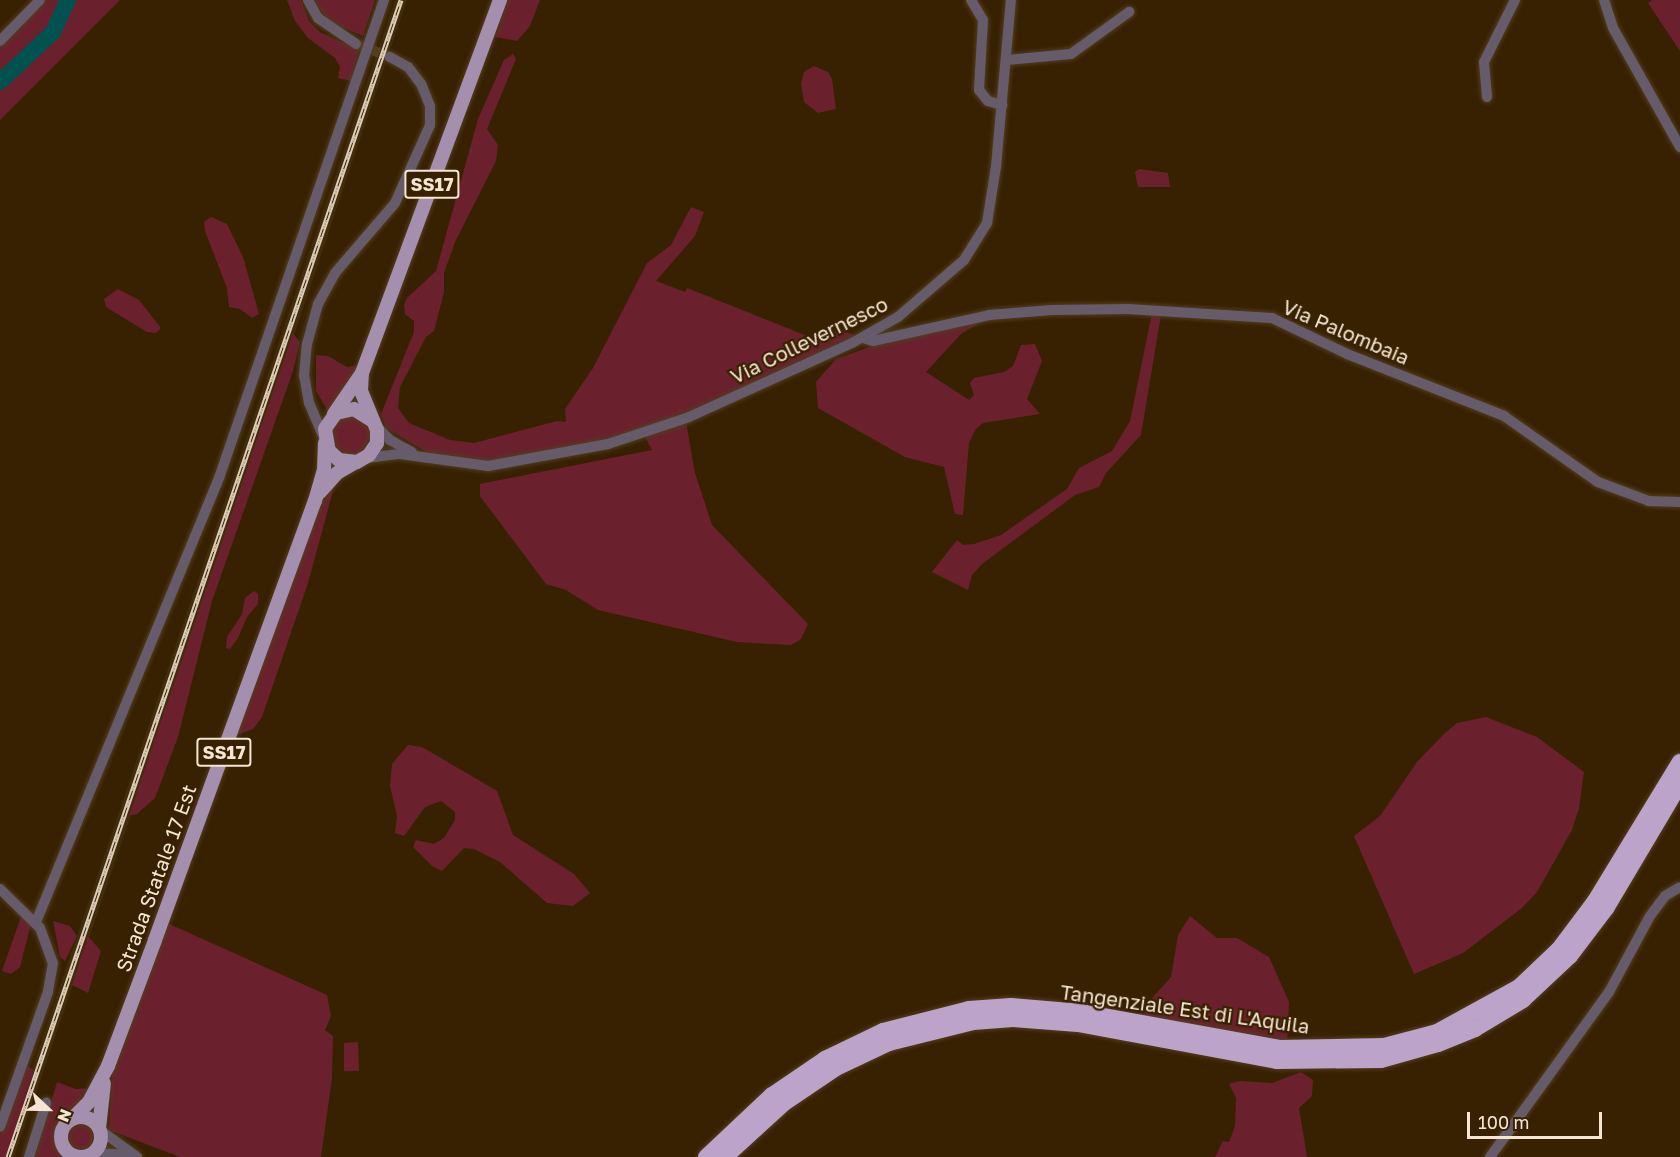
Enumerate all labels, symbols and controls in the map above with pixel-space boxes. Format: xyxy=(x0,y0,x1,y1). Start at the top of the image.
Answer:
road number: SS17 xyxy=(404,169,460,199)
street label: Via Collevernesco xyxy=(726,292,892,388)
street label: Via Palombaia xyxy=(1279,294,1413,370)
road number: SS17 xyxy=(196,737,252,767)
street label: Strada Statale 17 Est xyxy=(111,781,201,975)
street label: Tangenziale Est di L'Aquila xyxy=(1059,980,1311,1038)
north arrow xyxy=(18,1079,78,1139)
scale bar xyxy=(1470,1100,1605,1138)
text: N xyxy=(53,1106,76,1125)
text: 100 m xyxy=(1478,1111,1529,1133)

